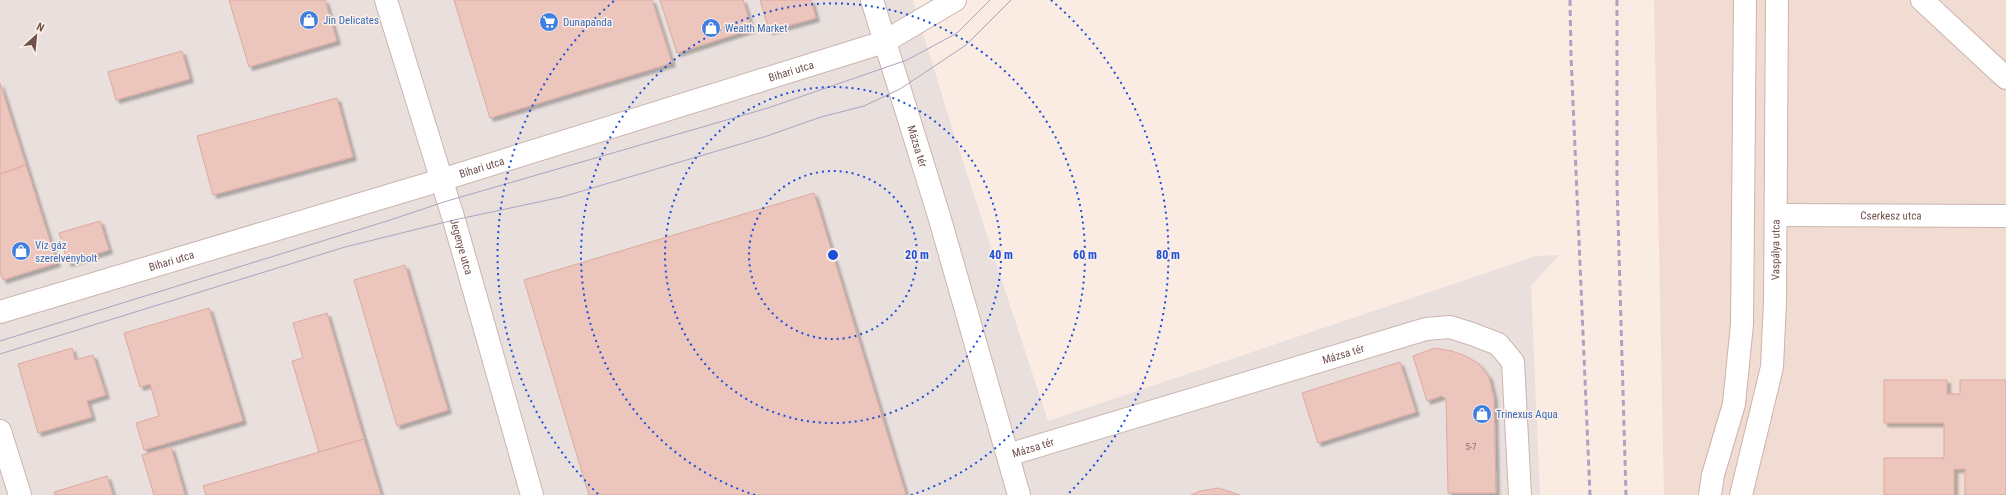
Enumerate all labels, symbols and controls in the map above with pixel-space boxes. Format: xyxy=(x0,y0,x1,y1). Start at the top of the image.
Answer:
shop icon: Jin Delicates xyxy=(298,9,320,31)
supermarket icon: Dunapanda xyxy=(538,11,560,33)
place label: Jin Delicates xyxy=(323,14,379,27)
north arrow xyxy=(16,16,56,56)
place label: Dunapanda xyxy=(563,16,612,29)
shop icon: Wealth Market xyxy=(700,17,722,39)
text: N xyxy=(34,20,46,35)
place label: Wealth Market xyxy=(725,22,787,35)
street label: Bihari utca xyxy=(767,58,815,84)
street label: Mázsa tér xyxy=(905,124,930,169)
street label: Bihari utca xyxy=(458,154,506,180)
street label: Cserkesz utca xyxy=(1860,209,1922,222)
street label: Jegenye utca xyxy=(447,217,476,276)
street label: Vaspálya utca xyxy=(1769,219,1782,280)
place label: Víz gáz szerelvénybolt xyxy=(35,239,97,265)
shop icon: Víz gáz szerelvénybolt xyxy=(10,240,32,262)
street label: Bihari utca xyxy=(147,248,196,274)
centre of rings xyxy=(826,248,840,262)
text: 20 m xyxy=(905,248,929,262)
text: 40 m xyxy=(989,248,1013,262)
text: 60 m xyxy=(1073,248,1097,262)
text: 80 m xyxy=(1156,248,1180,262)
street label: Mázsa tér xyxy=(1321,341,1366,366)
shop icon: Trinexus Aqua xyxy=(1471,403,1493,425)
place label: Trinexus Aqua xyxy=(1496,408,1558,421)
street label: Mázsa tér xyxy=(1010,435,1056,460)
house number: 5-7 xyxy=(1465,442,1477,452)

